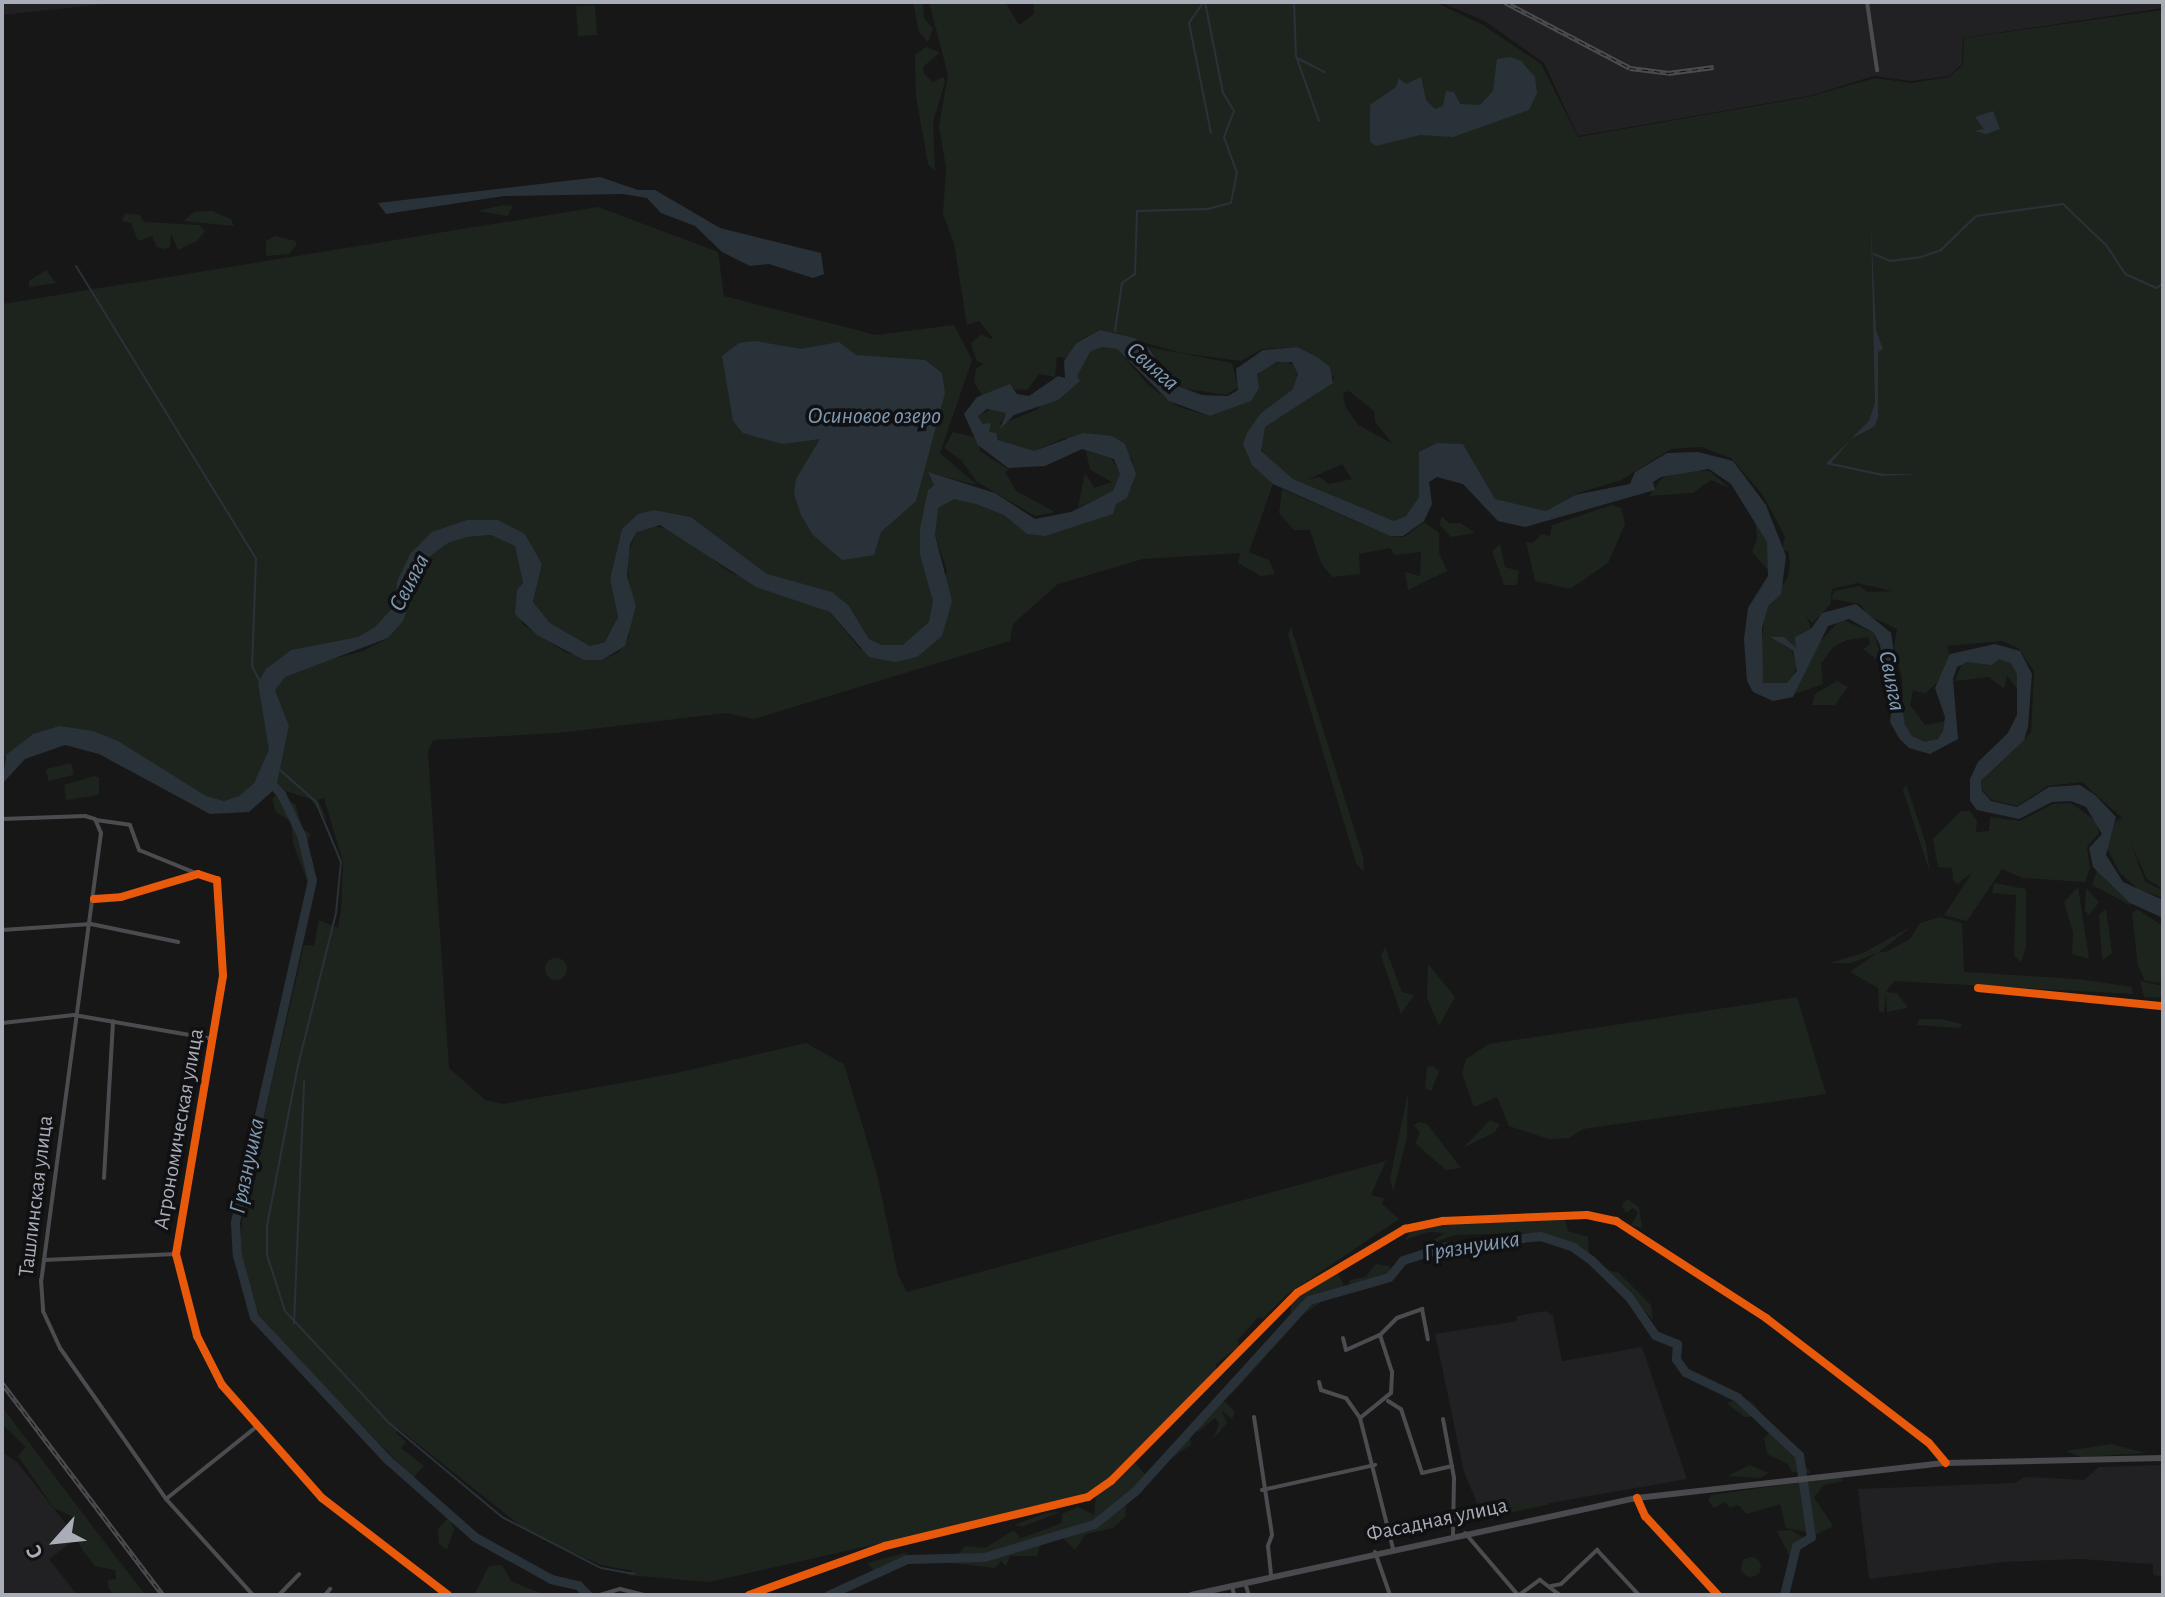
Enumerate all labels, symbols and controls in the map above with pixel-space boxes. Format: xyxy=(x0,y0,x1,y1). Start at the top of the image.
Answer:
water label: Свияга xyxy=(1120,336,1184,398)
water label: Осиновое озеро xyxy=(807,403,941,431)
water label: Свияга xyxy=(383,549,437,617)
water label: Свияга xyxy=(1871,648,1911,714)
street label: Агрономическая улица xyxy=(148,1026,210,1232)
street label: Ташлинская улица xyxy=(13,1114,59,1278)
water label: Грязнушка xyxy=(224,1116,272,1216)
water label: Грязнушка xyxy=(1422,1225,1522,1269)
street label: Фасадная улица xyxy=(1364,1492,1510,1548)
north arrow xyxy=(16,1501,96,1581)
text: С xyxy=(22,1541,47,1562)

